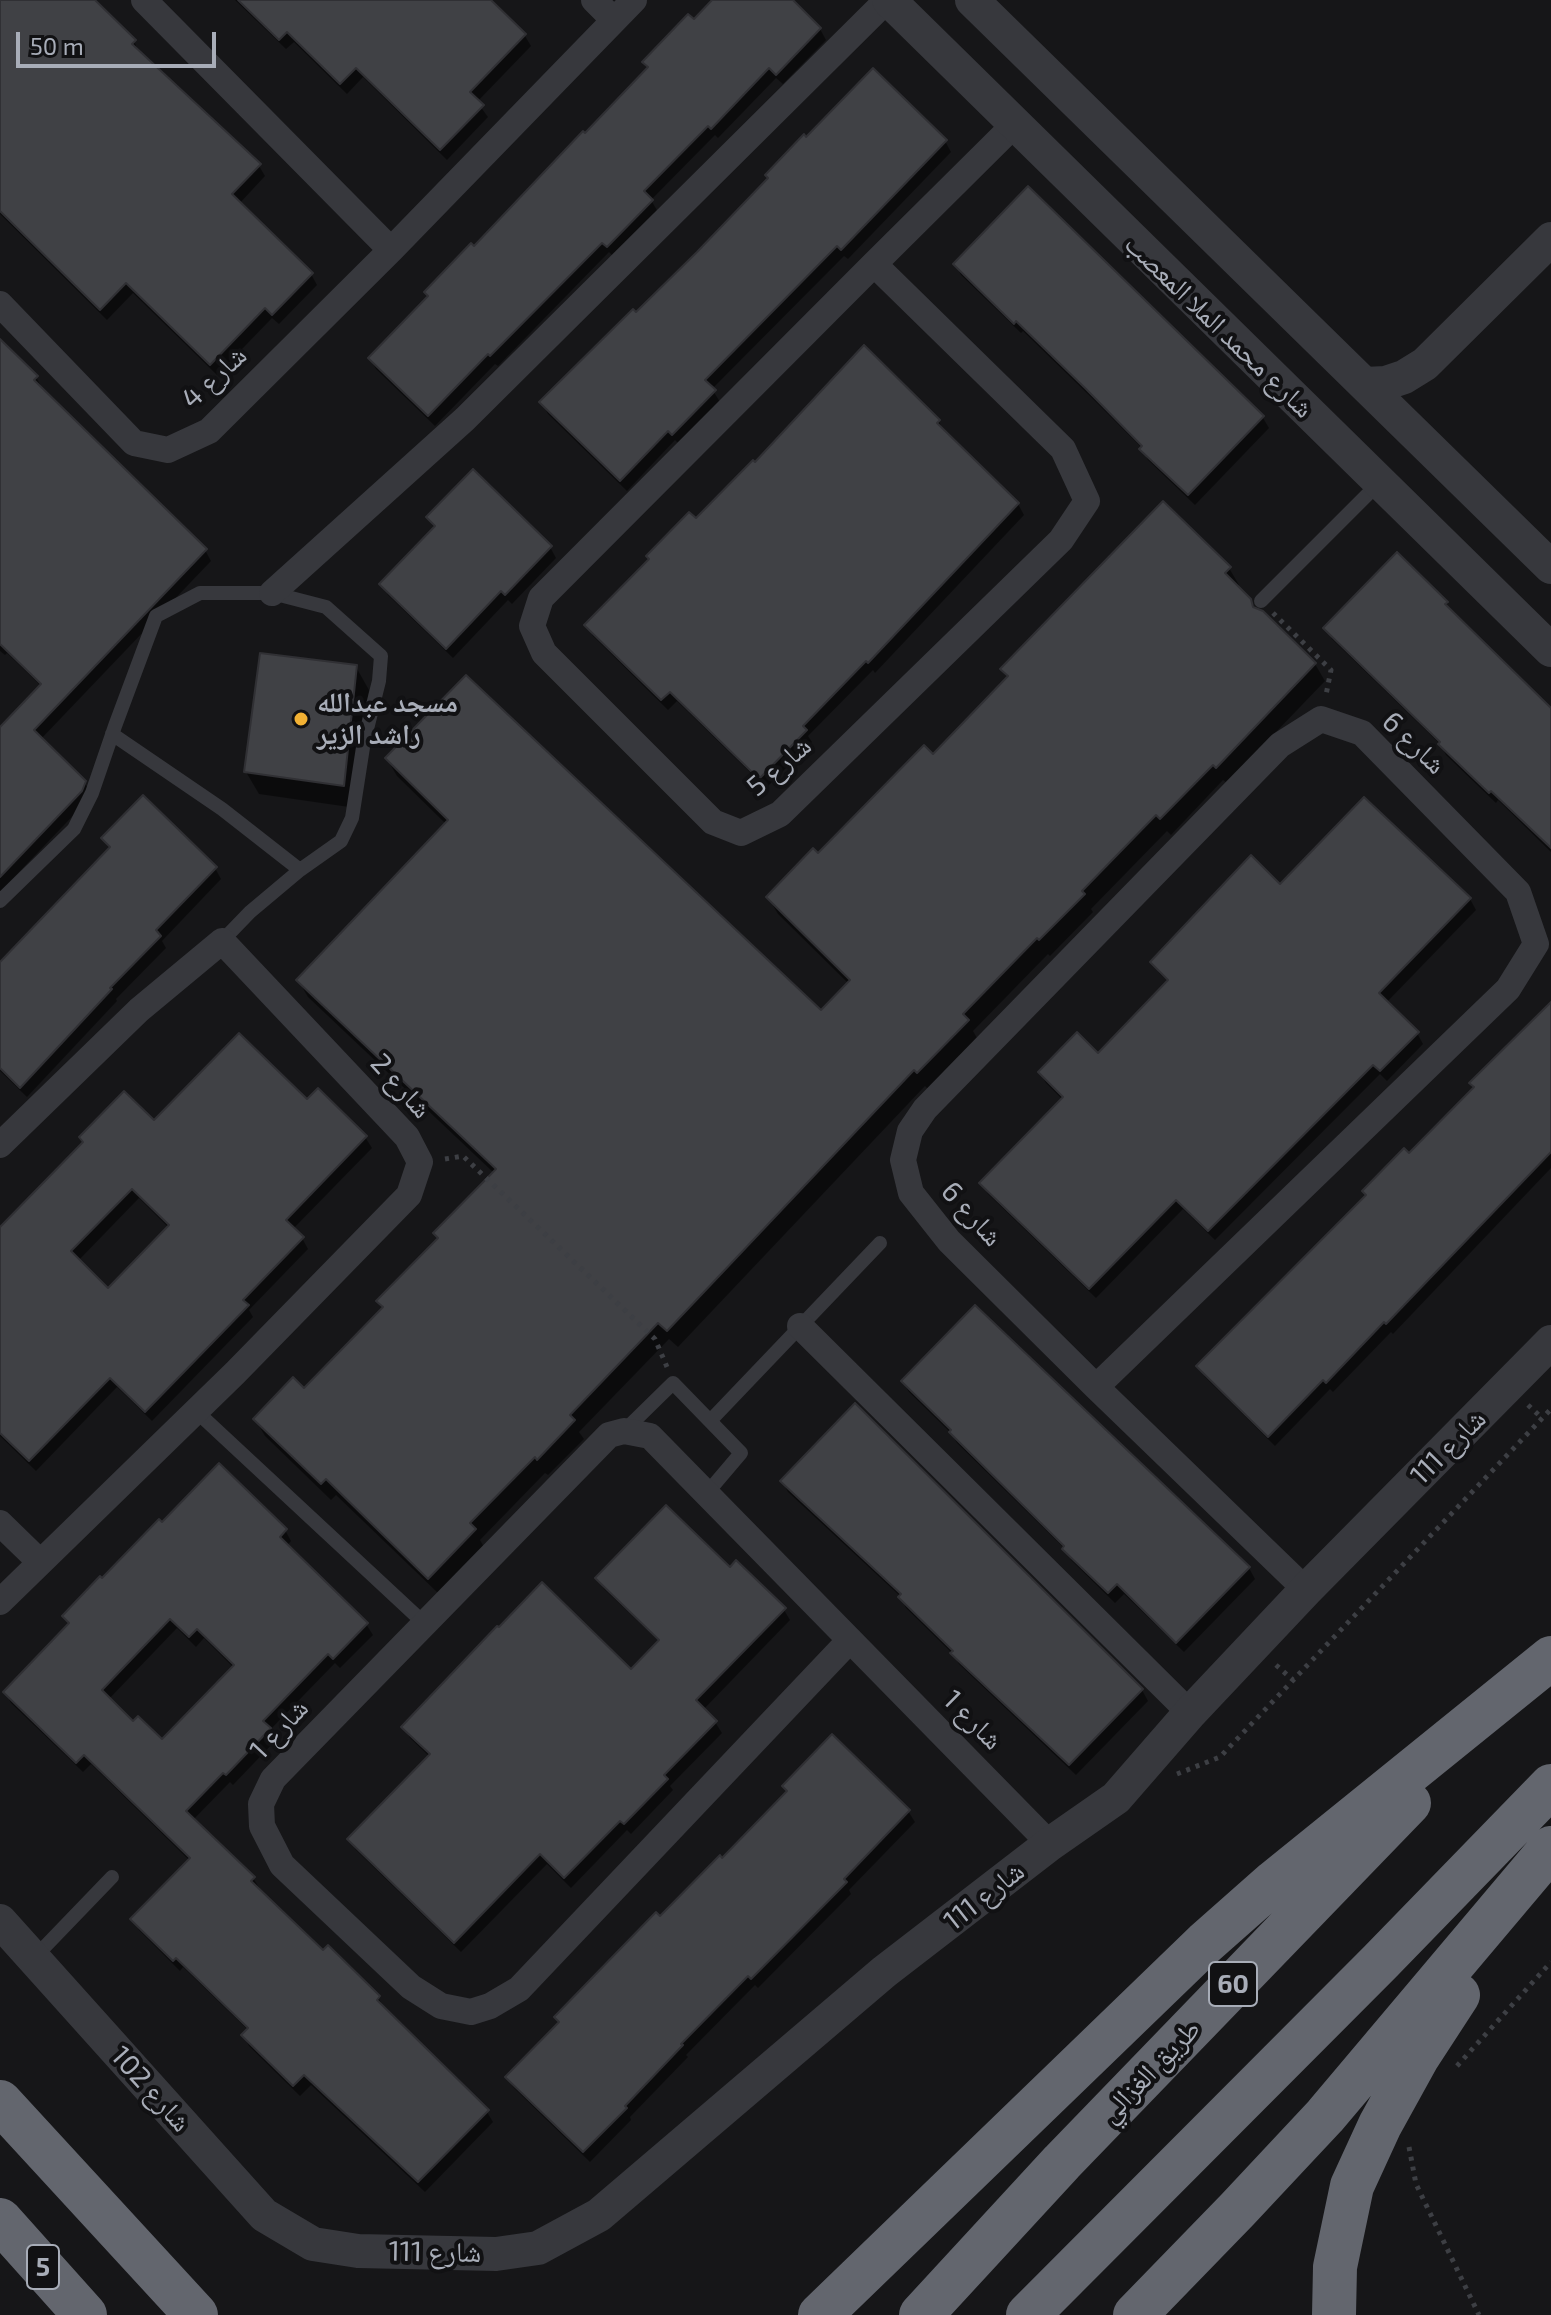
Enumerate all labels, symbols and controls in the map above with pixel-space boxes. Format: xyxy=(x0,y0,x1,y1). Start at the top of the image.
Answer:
scale bar xyxy=(20,16,220,66)
text: 50 m xyxy=(30,31,84,60)
street label: شارع محمد الملا المعصب xyxy=(1117,227,1321,425)
street label: شارع 4 xyxy=(174,339,254,415)
place label: مسجد عبدالله راشد الزير xyxy=(317,686,458,752)
street label: شارع 6 xyxy=(1375,705,1453,781)
marker: مسجد عبدالله راشد الزير xyxy=(292,710,310,728)
street label: شارع 5 xyxy=(740,729,818,803)
street label: شارع 2 xyxy=(363,1047,439,1125)
street label: شارع 6 xyxy=(934,1175,1010,1253)
street label: شارع 111 xyxy=(1403,1402,1493,1492)
street label: شارع 1 xyxy=(936,1683,1010,1757)
street label: شارع 1 xyxy=(243,1692,315,1766)
street label: شارع 111 xyxy=(937,1854,1031,1938)
road number: 60 xyxy=(1209,1962,1257,2006)
street label: طريق الغزالي xyxy=(1092,2012,1208,2130)
street label: شارع 102 xyxy=(104,2039,198,2139)
street label: شارع 111 xyxy=(388,2234,482,2270)
road number: 5 xyxy=(27,2245,59,2289)

